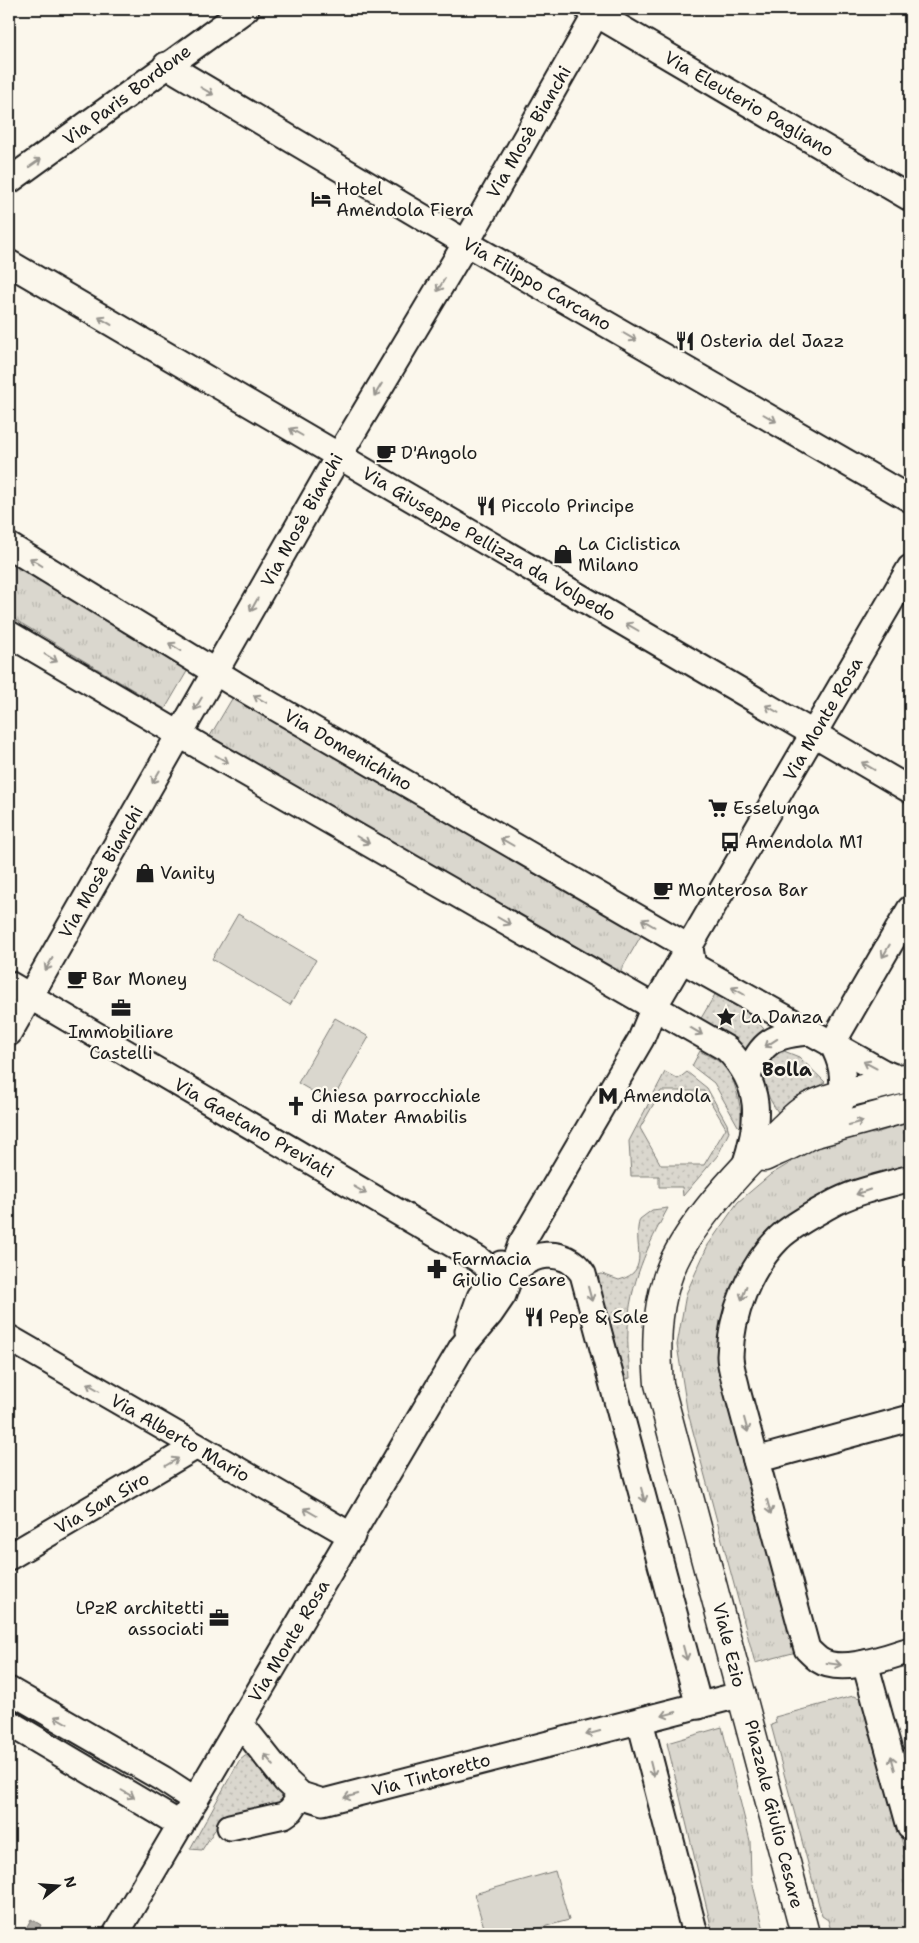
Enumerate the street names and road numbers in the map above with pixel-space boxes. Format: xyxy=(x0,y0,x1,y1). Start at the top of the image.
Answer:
street label: Via Paris Bordone xyxy=(58,39,196,151)
street label: Via Eleuterio Pagliano xyxy=(660,46,838,162)
street label: Via Mosè Bianchi xyxy=(481,61,577,203)
street label: Via Filippo Carcano xyxy=(458,232,616,336)
street label: Via Mosè Bianchi xyxy=(255,449,349,591)
street label: Via Giuseppe Pellizza da Volpedo xyxy=(358,461,620,627)
street label: Via Monte Rosa xyxy=(778,653,868,785)
street label: Via Domenichino xyxy=(279,704,417,796)
street label: Via Mosè Bianchi xyxy=(53,801,149,943)
street label: Via Gaetano Previati xyxy=(170,1072,338,1184)
street label: Via Alberto Mario xyxy=(106,1388,254,1488)
street label: Via San Siro xyxy=(50,1466,154,1540)
street label: Via Monte Rosa xyxy=(243,1575,335,1707)
street label: Viale Ezio xyxy=(707,1600,751,1690)
street label: Piazzale Giulio Cesare xyxy=(739,1717,809,1911)
street label: Via Tintoretto xyxy=(369,1748,493,1802)

